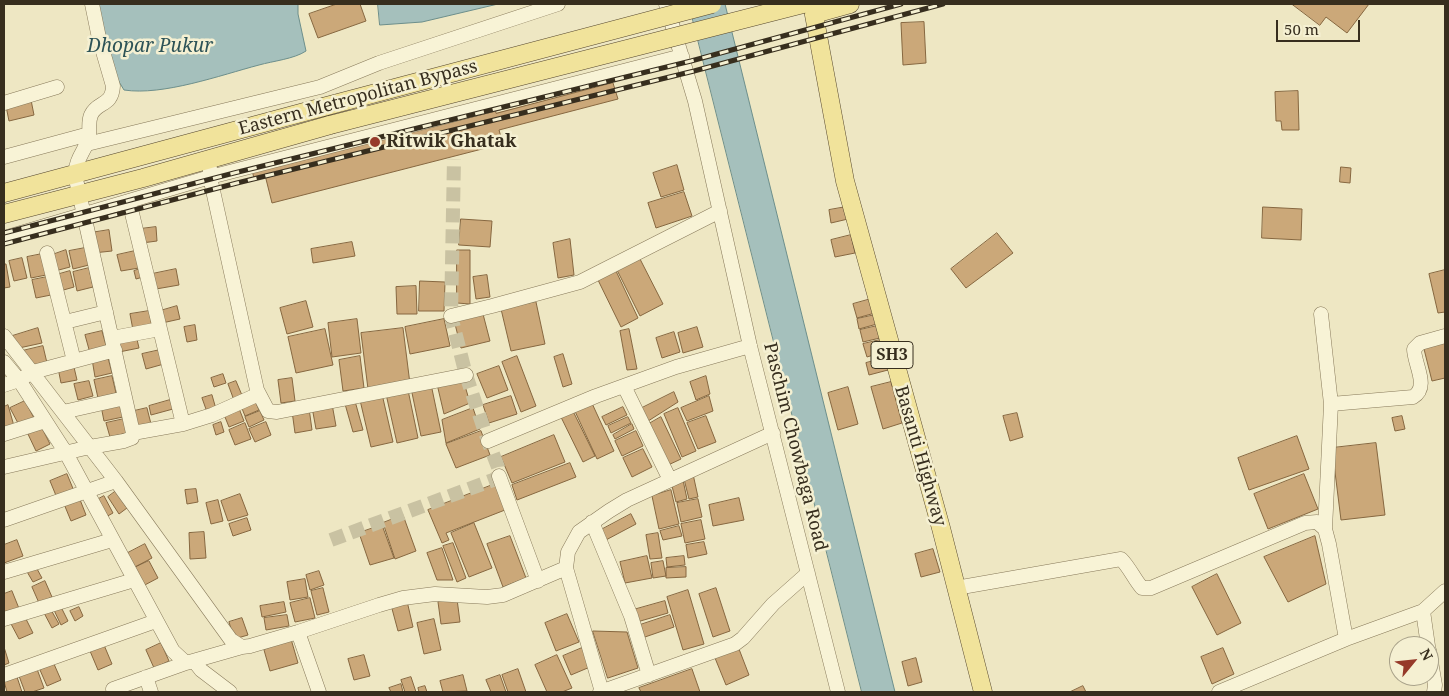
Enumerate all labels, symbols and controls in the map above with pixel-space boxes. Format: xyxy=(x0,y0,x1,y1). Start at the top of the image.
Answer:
scale bar xyxy=(1279,10,1363,42)
text: 50 m xyxy=(1284,19,1319,39)
water label: Dhopar Pukur xyxy=(87,36,213,58)
street label: Eastern Metropolitan Bypass xyxy=(236,56,480,140)
place label: Ritwik Ghatak xyxy=(386,131,517,153)
marker: Ritwik Ghatak xyxy=(368,135,382,149)
street label: Paschim Chowbaga Road xyxy=(759,340,831,554)
road number: SH3 xyxy=(871,342,913,368)
street label: Basanti Highway xyxy=(890,383,950,529)
north arrow xyxy=(1389,636,1439,686)
text: N xyxy=(1416,645,1438,664)

